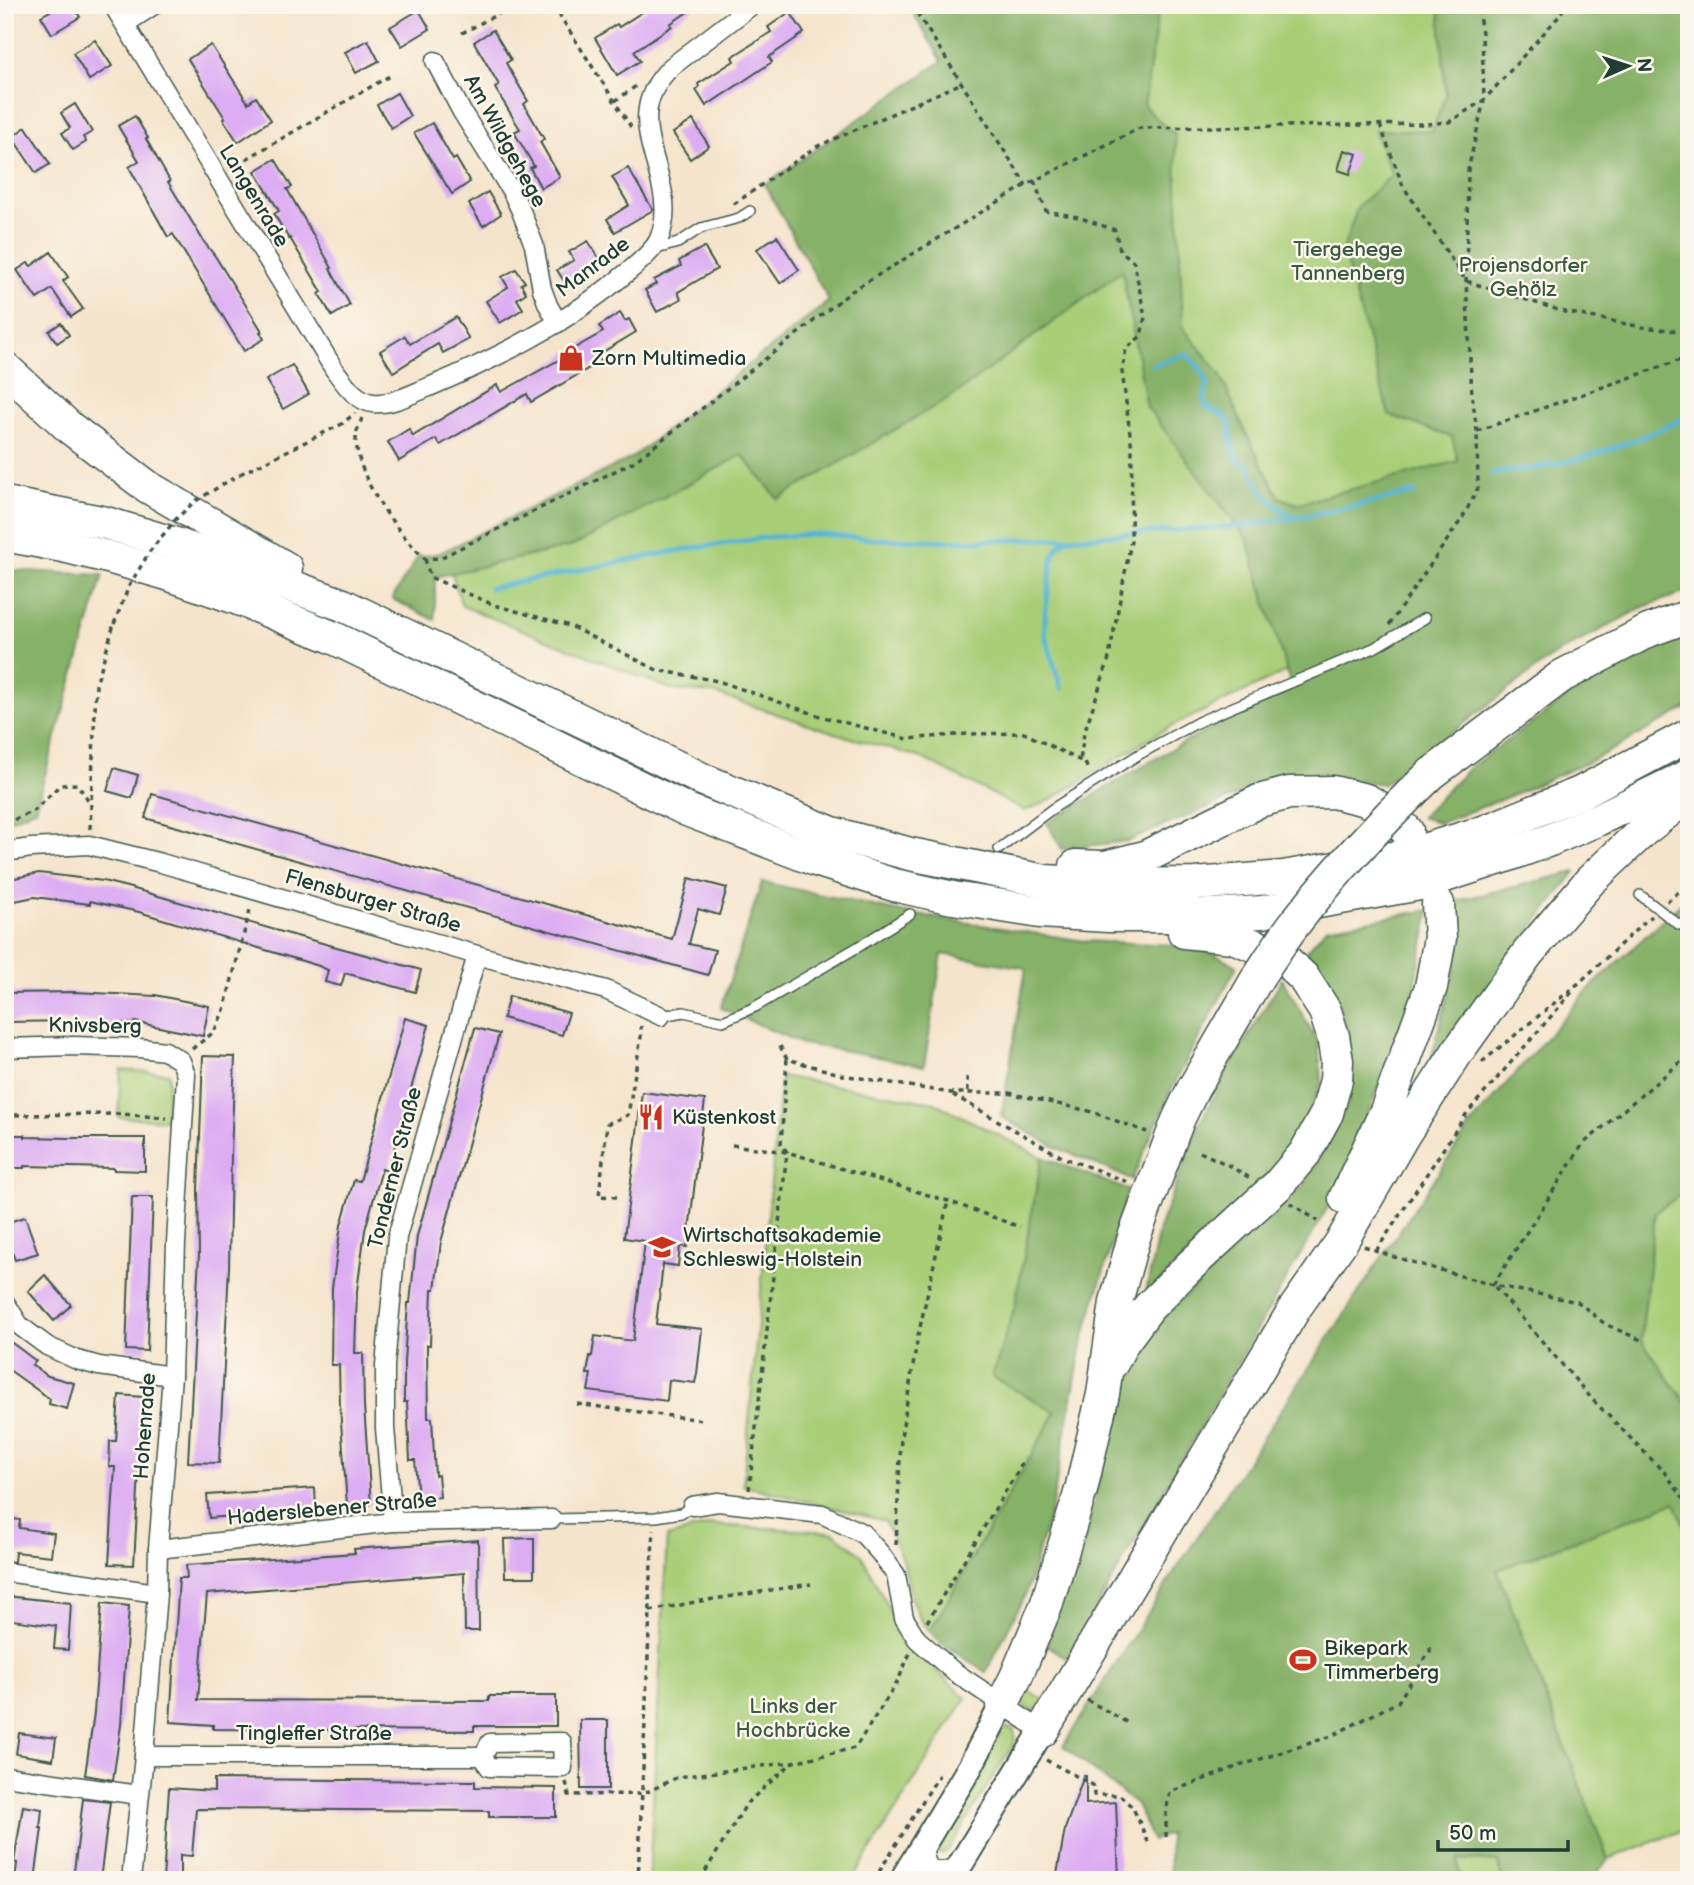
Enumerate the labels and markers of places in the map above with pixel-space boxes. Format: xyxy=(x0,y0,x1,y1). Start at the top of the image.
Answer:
shop icon: Zorn Multimedia xyxy=(556,343,586,373)
place label: Zorn Multimedia xyxy=(591,346,746,371)
restaurant icon: Küstenkost xyxy=(636,1102,666,1132)
place label: Küstenkost xyxy=(672,1105,777,1130)
place label: Wirtschaftsakademie Schleswig-Holstein xyxy=(683,1223,881,1272)
school or university icon: Wirtschaftsakademie Schleswig-Holstein xyxy=(647,1232,677,1262)
place label: Bikepark Timmerberg xyxy=(1324,1636,1439,1685)
sports icon: Bikepark Timmerberg xyxy=(1288,1645,1318,1675)

